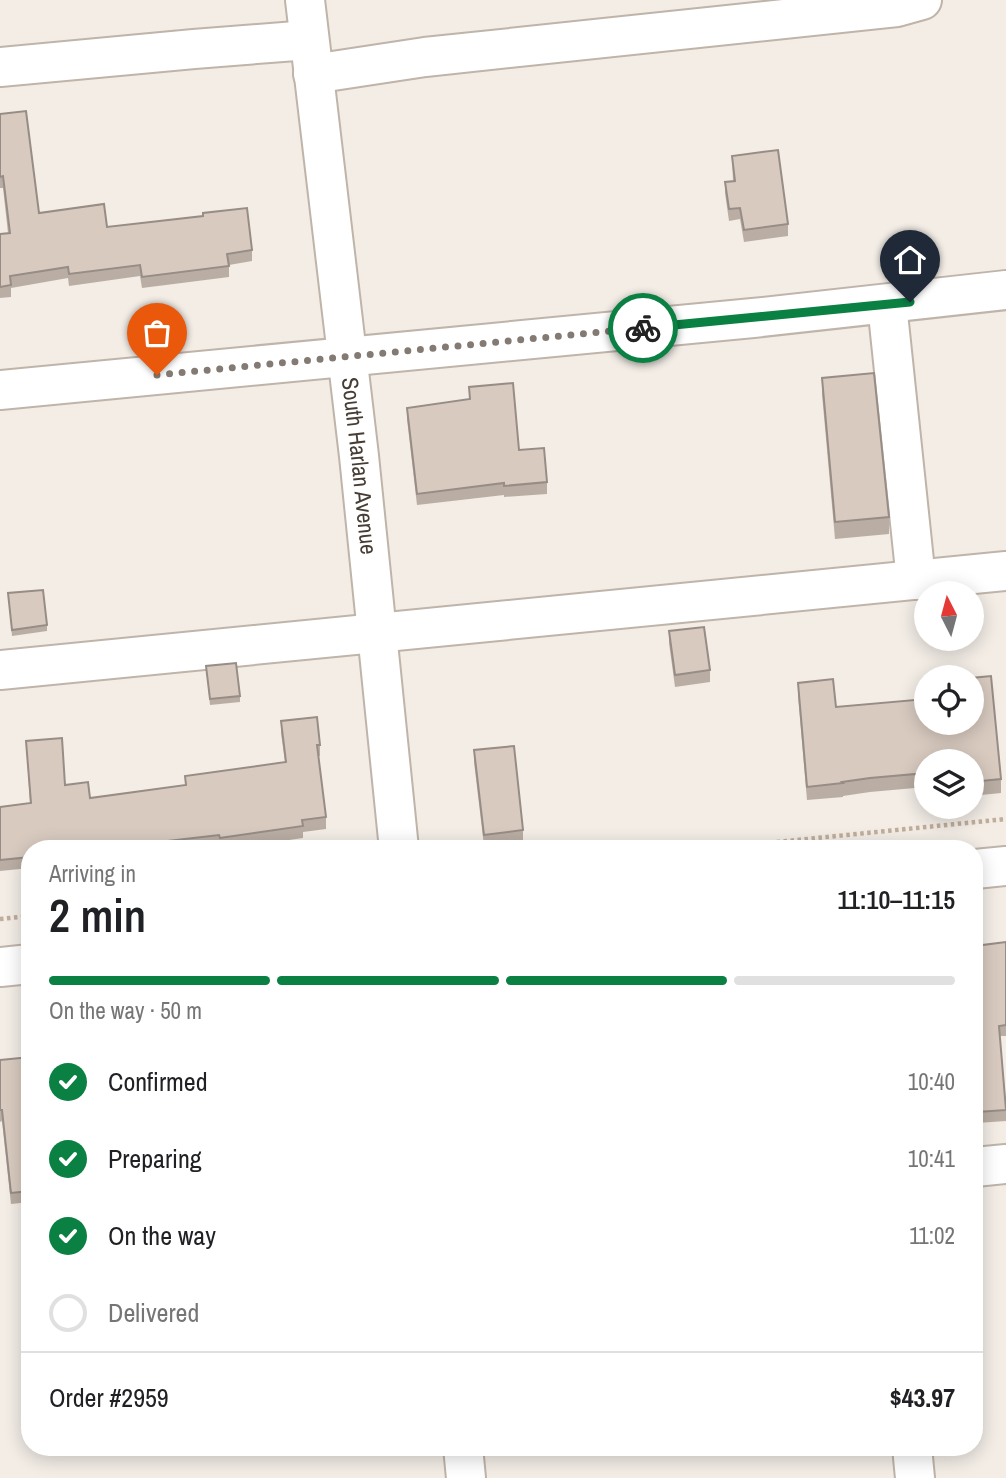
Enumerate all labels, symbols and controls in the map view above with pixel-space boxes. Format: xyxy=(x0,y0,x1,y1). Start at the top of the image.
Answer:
pin xyxy=(880,230,940,302)
icon: home xyxy=(891,241,929,279)
courier xyxy=(608,293,678,363)
pin xyxy=(127,303,187,375)
icon: bike xyxy=(624,309,662,347)
icon: bag xyxy=(138,314,176,352)
street label: South Harlan Avenue xyxy=(335,375,385,556)
north arrow xyxy=(914,581,984,651)
map controls xyxy=(914,581,984,819)
button: locate xyxy=(914,665,984,735)
button: layers xyxy=(914,749,984,819)
text: Arriving in xyxy=(49,858,136,889)
text: 11:10–11:15 xyxy=(837,882,955,917)
text: 2 min xyxy=(49,884,146,946)
text: On the way · 50 m xyxy=(49,995,202,1026)
icon: check xyxy=(49,1063,87,1101)
text: Confirmed xyxy=(108,1064,208,1099)
text: 10:40 xyxy=(908,1066,955,1097)
icon: check xyxy=(49,1140,87,1178)
text: Preparing xyxy=(108,1141,202,1176)
text: 10:41 xyxy=(908,1143,955,1174)
icon: check xyxy=(49,1217,87,1255)
text: On the way xyxy=(108,1218,216,1253)
text: 11:02 xyxy=(909,1220,955,1251)
text: Delivered xyxy=(108,1295,199,1330)
text: Order #2959 xyxy=(49,1380,169,1415)
text: $43.97 xyxy=(890,1380,955,1415)

